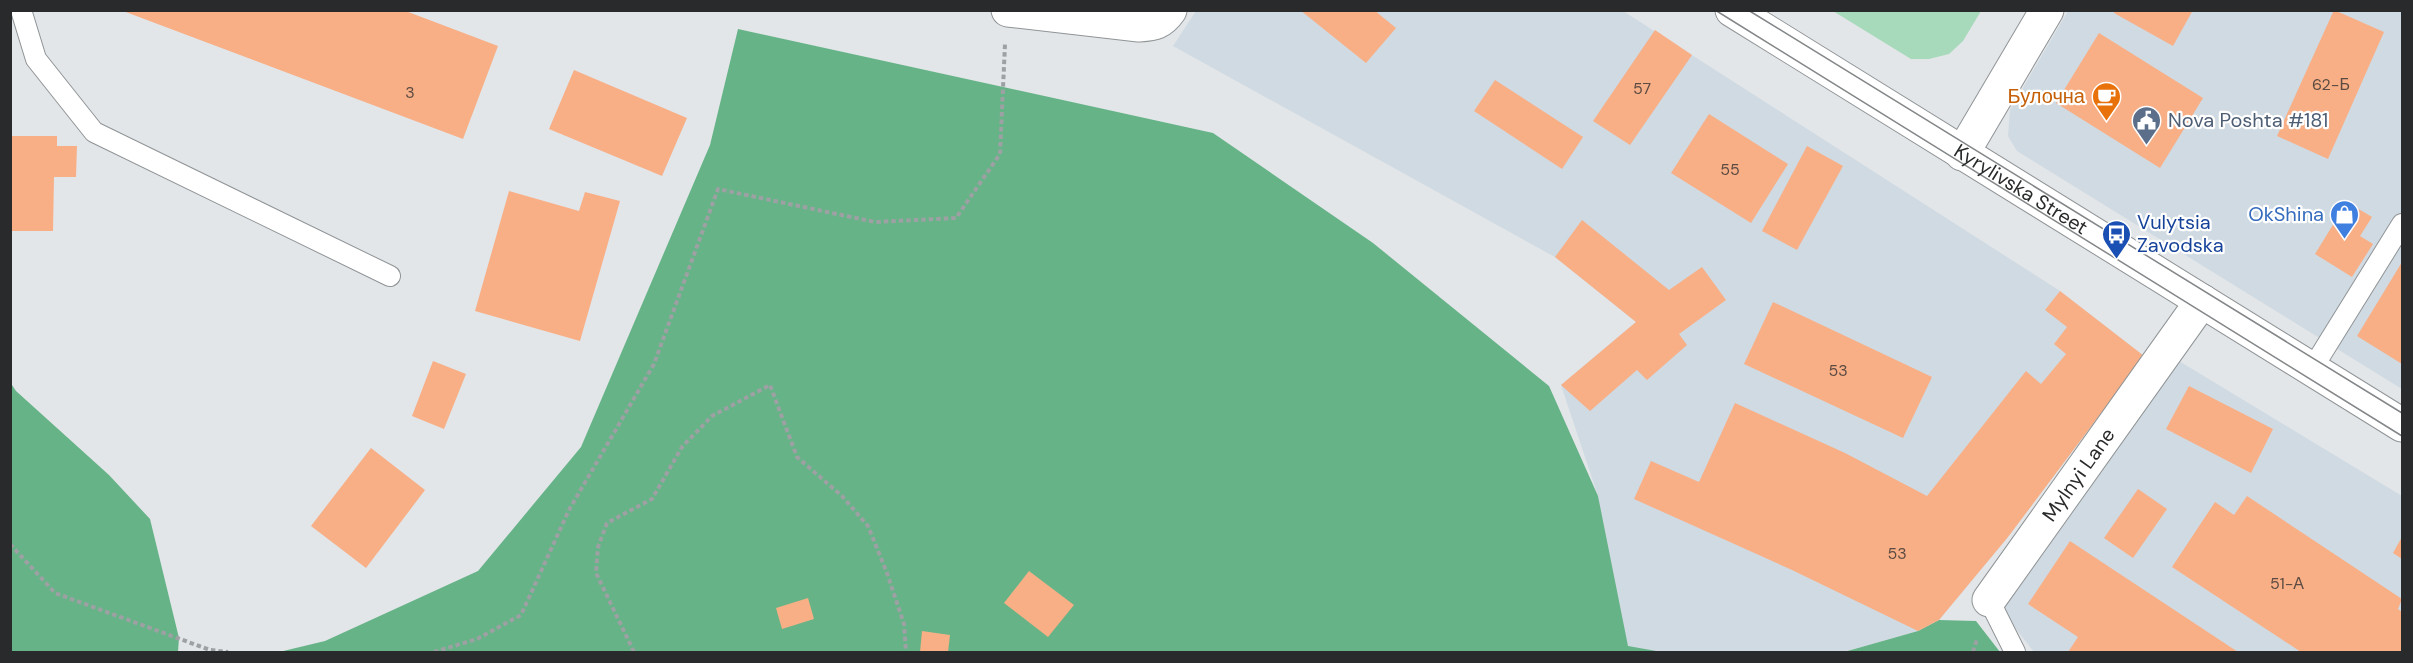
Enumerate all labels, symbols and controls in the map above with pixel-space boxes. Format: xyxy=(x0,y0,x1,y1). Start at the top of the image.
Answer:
house number: 62-Б xyxy=(2312,74,2350,95)
house number: 57 xyxy=(1633,78,1651,99)
cafe icon: Булочна xyxy=(2090,80,2122,122)
house number: 3 xyxy=(405,82,415,103)
place label: Булочна xyxy=(2008,83,2086,109)
public building icon: Nova Poshta #181 xyxy=(2131,104,2163,146)
place label: Nova Poshta #181 xyxy=(2168,107,2328,133)
street label: Kyrylivska Street xyxy=(1949,138,2093,240)
house number: 55 xyxy=(1720,159,1740,180)
shop icon: OkShina xyxy=(2329,198,2361,240)
place label: OkShina xyxy=(2248,201,2324,227)
place label: Vulytsia Zavodska xyxy=(2137,209,2224,258)
bus stop icon: Vulytsia Zavodska xyxy=(2100,218,2132,260)
house number: 53 xyxy=(1828,360,1848,381)
street label: Mylnyi Lane xyxy=(2036,423,2121,527)
house number: 53 xyxy=(1887,543,1907,564)
house number: 51-А xyxy=(2270,573,2304,594)

